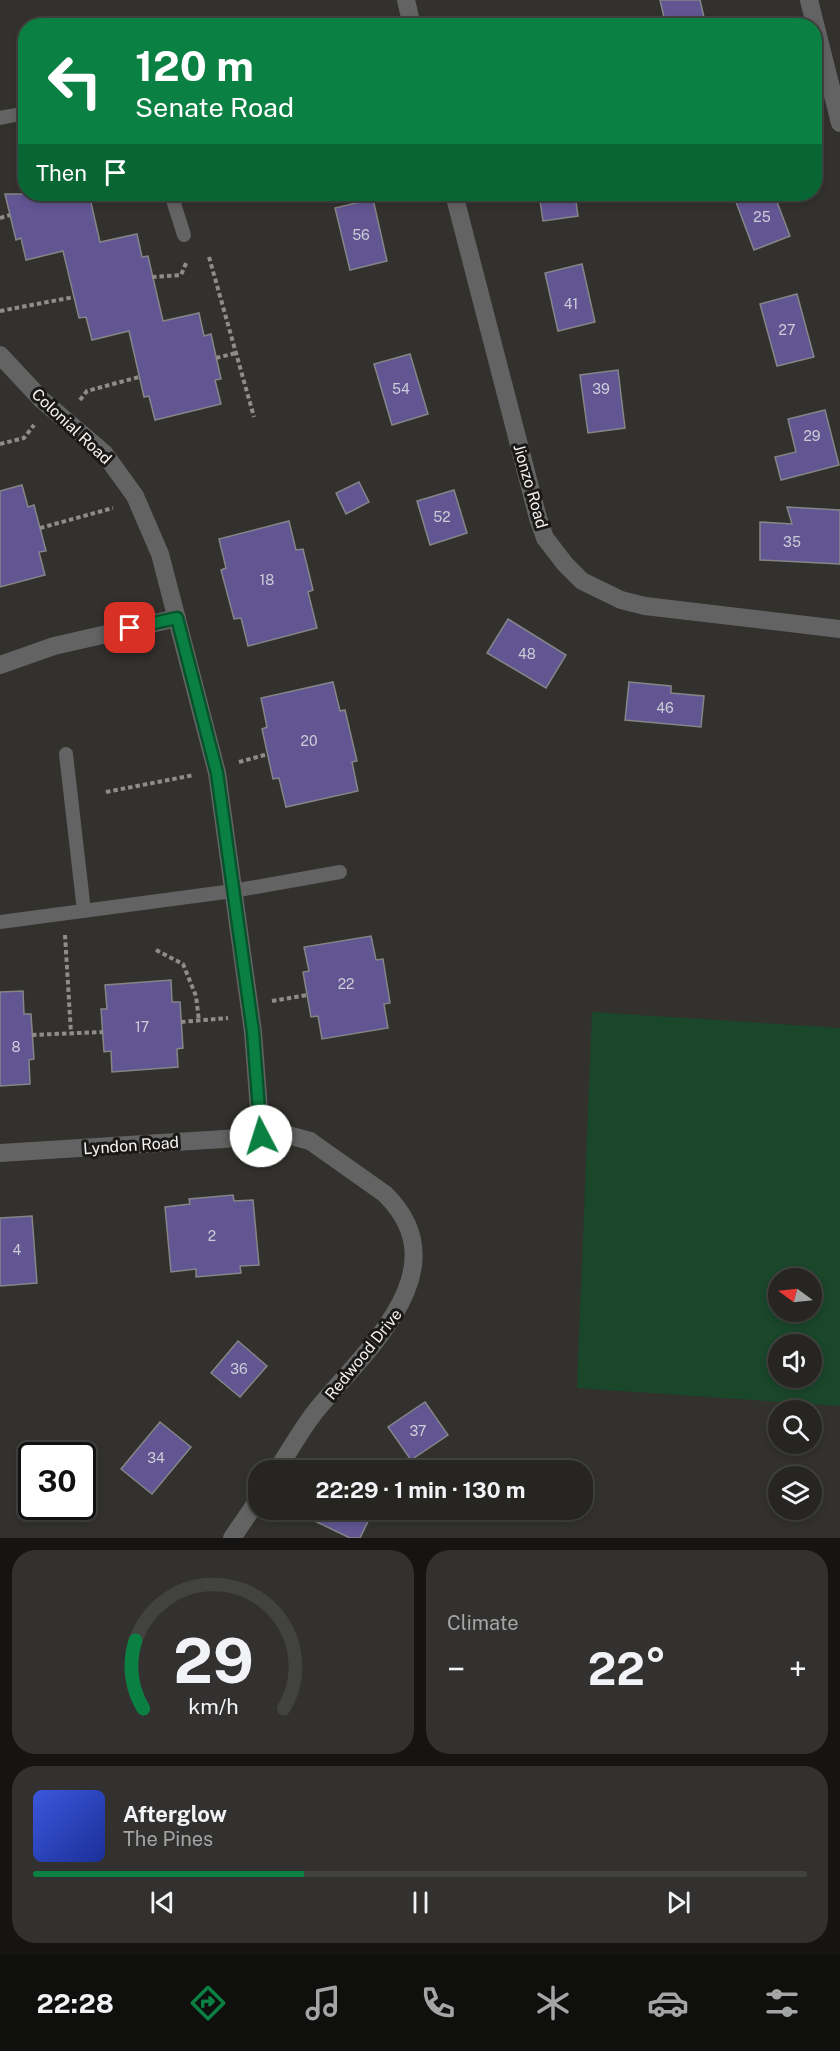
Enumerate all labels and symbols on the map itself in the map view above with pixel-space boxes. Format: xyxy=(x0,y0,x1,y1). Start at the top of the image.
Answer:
house number: 25 xyxy=(753,209,771,225)
house number: 56 xyxy=(352,227,370,243)
house number: 41 xyxy=(564,296,578,312)
house number: 27 xyxy=(779,322,795,338)
house number: 54 xyxy=(392,381,410,397)
house number: 39 xyxy=(592,381,610,397)
street label: Colonial Road xyxy=(28,385,116,468)
house number: 29 xyxy=(803,428,821,444)
street label: Jionzo Road xyxy=(509,442,552,530)
house number: 52 xyxy=(433,509,451,525)
house number: 35 xyxy=(783,534,801,550)
house number: 18 xyxy=(260,572,274,588)
pin xyxy=(104,602,155,653)
house number: 48 xyxy=(518,646,536,662)
house number: 46 xyxy=(656,700,674,716)
house number: 20 xyxy=(301,733,317,749)
house number: 22 xyxy=(338,976,354,992)
house number: 17 xyxy=(135,1019,149,1035)
house number: 8 xyxy=(11,1039,21,1055)
position arrow xyxy=(229,1104,293,1168)
street label: Lyndon Road xyxy=(82,1133,180,1158)
house number: 2 xyxy=(208,1228,216,1244)
house number: 4 xyxy=(13,1242,22,1258)
north arrow xyxy=(768,1268,822,1322)
street label: Redwood Drive xyxy=(321,1305,406,1404)
house number: 36 xyxy=(230,1361,248,1377)
house number: 37 xyxy=(410,1423,426,1439)
speed limit sign: 30 xyxy=(18,1442,96,1520)
house number: 34 xyxy=(147,1450,165,1466)

